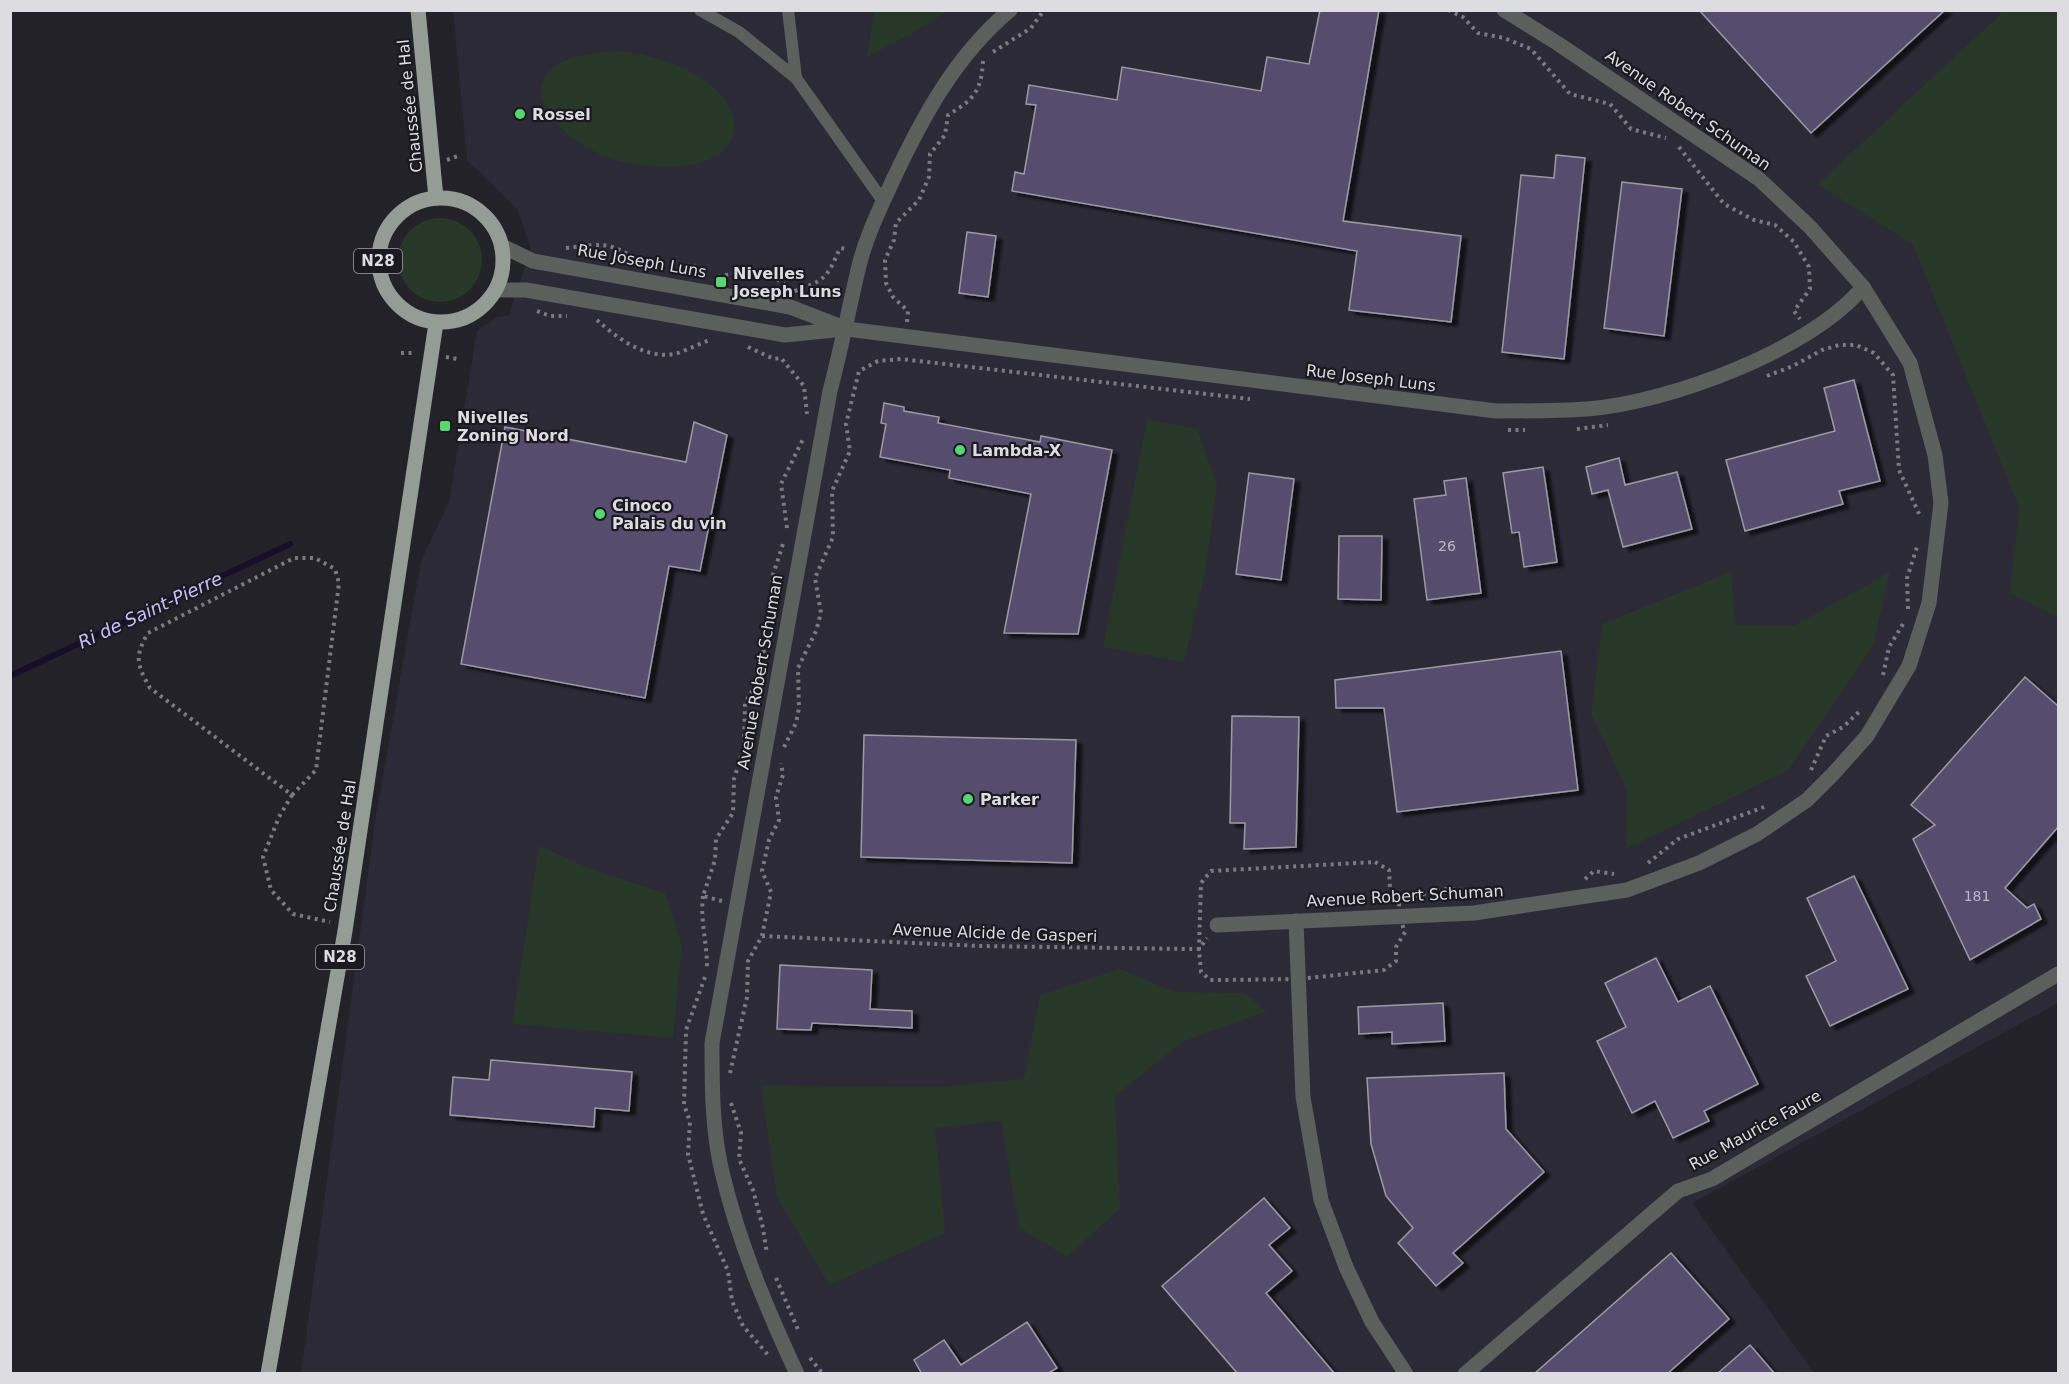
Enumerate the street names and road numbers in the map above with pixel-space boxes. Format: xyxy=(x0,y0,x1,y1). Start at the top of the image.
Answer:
street label: Chaussée de Hal xyxy=(394,38,426,174)
street label: Avenue Robert Schuman xyxy=(1602,46,1774,174)
street label: Rue Joseph Luns xyxy=(576,240,708,282)
road number: N28 xyxy=(354,249,402,273)
street label: Rue Joseph Luns xyxy=(1305,361,1437,395)
street label: Avenue Robert Schuman xyxy=(734,573,786,771)
street label: Chaussée de Hal xyxy=(320,778,360,914)
street label: Avenue Robert Schuman xyxy=(1306,881,1504,911)
street label: Avenue Alcide de Gasperi xyxy=(892,920,1098,946)
road number: N28 xyxy=(316,945,364,969)
street label: Rue Maurice Faure xyxy=(1686,1086,1824,1174)

